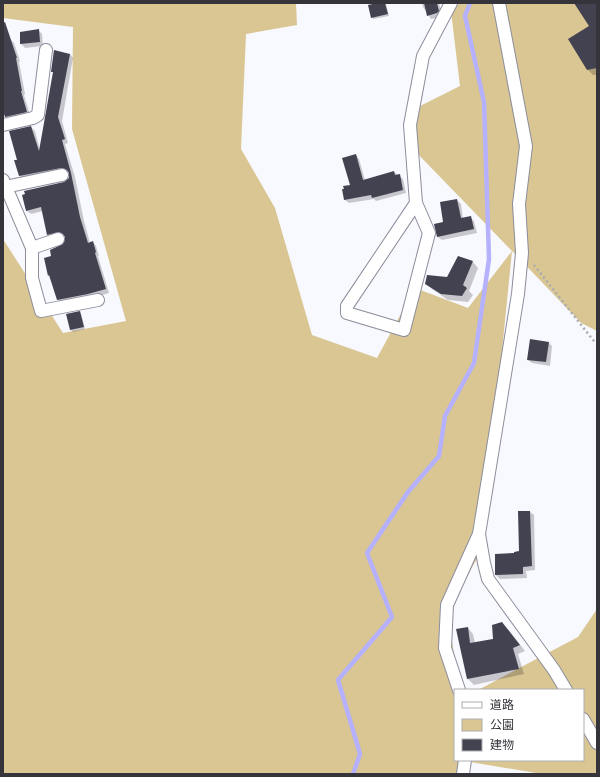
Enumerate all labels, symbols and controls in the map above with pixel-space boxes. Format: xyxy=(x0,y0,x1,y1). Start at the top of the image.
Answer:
legend xyxy=(454,689,584,761)
text: 道路 xyxy=(490,698,514,712)
text: 公園 xyxy=(490,718,514,732)
text: 建物 xyxy=(490,738,514,752)

